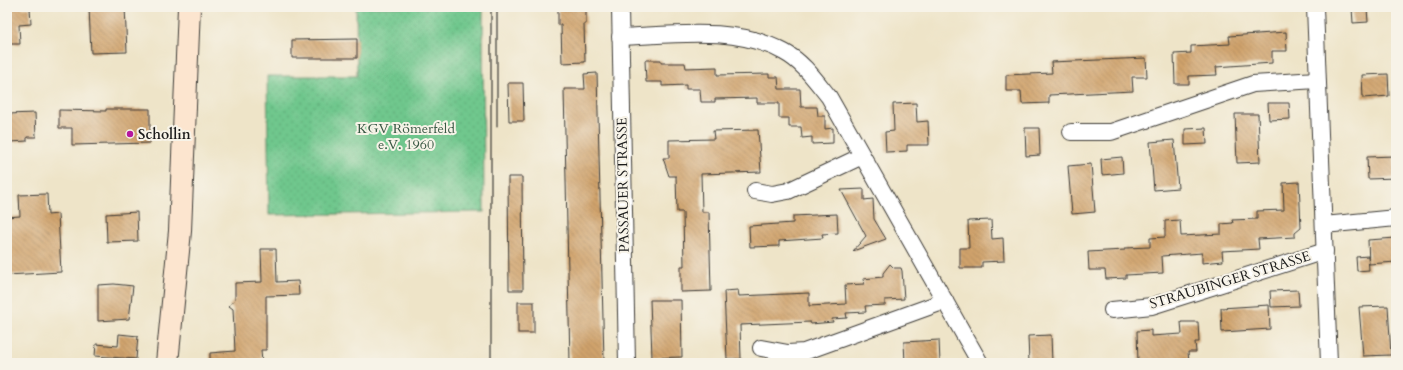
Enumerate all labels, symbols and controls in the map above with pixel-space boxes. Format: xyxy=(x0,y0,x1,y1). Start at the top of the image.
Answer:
street label: PASSAUER STRASSE xyxy=(612,117,634,253)
park label: KGV Römerfeld e.V. 1960 xyxy=(357,119,455,154)
place label: Schollin xyxy=(138,125,191,144)
marker: Schollin xyxy=(125,129,135,139)
street label: STRAUBINGER STRASSE xyxy=(1147,246,1313,314)

